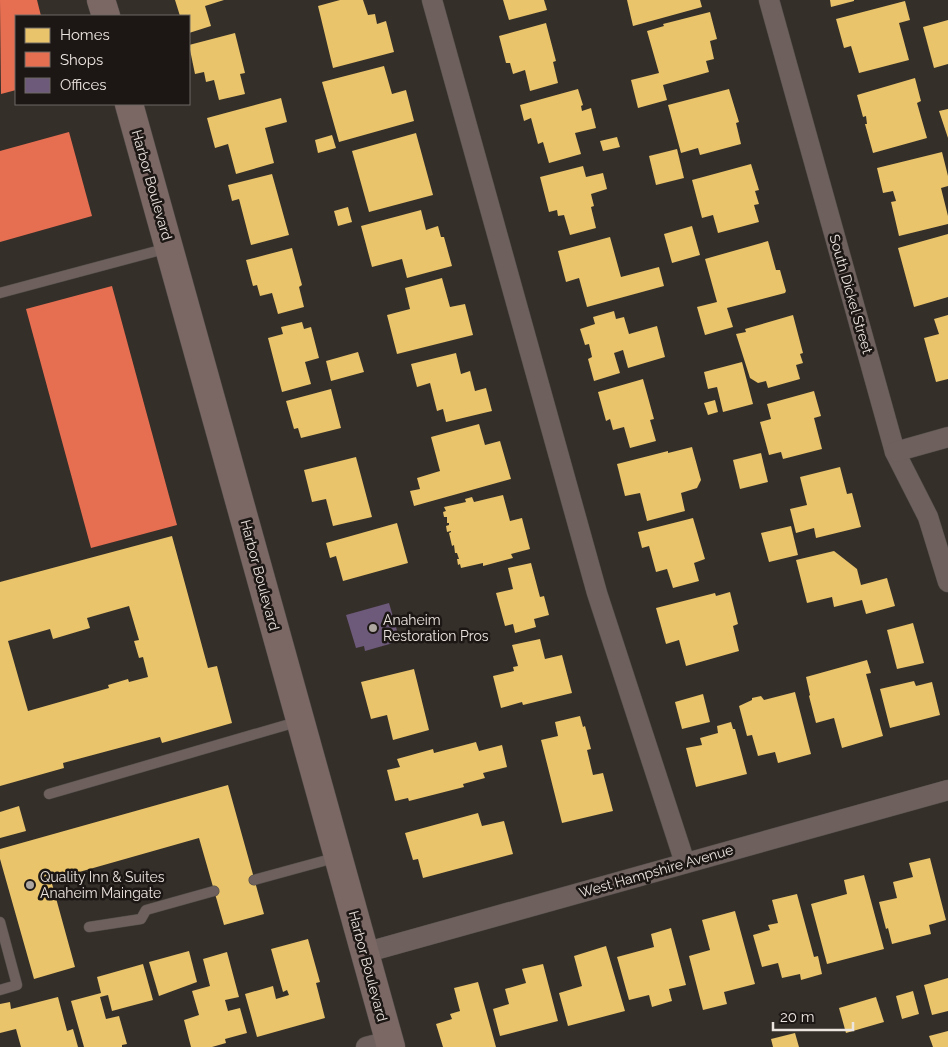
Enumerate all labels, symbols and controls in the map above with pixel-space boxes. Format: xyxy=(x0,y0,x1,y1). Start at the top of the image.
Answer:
legend xyxy=(15,15,190,105)
text: Homes xyxy=(60,26,110,44)
text: Shops xyxy=(60,51,103,69)
text: Offices xyxy=(60,76,107,94)
street label: Harbor Boulevard xyxy=(129,128,175,242)
street label: South Dickel Street xyxy=(826,233,876,356)
street label: Harbor Boulevard xyxy=(238,518,282,632)
place label: Anaheim Restoration Pros xyxy=(383,612,489,644)
marker: Anaheim Restoration Pros xyxy=(367,622,379,634)
street label: West Hampshire Avenue xyxy=(577,841,735,901)
place label: Quality Inn & Suites Anaheim Maingate xyxy=(40,869,165,901)
marker: Quality Inn & Suites Anaheim Maingate xyxy=(24,879,36,891)
street label: Harbor Boulevard xyxy=(346,909,390,1023)
scale bar xyxy=(773,1000,853,1032)
text: 20 m xyxy=(780,1008,815,1026)

